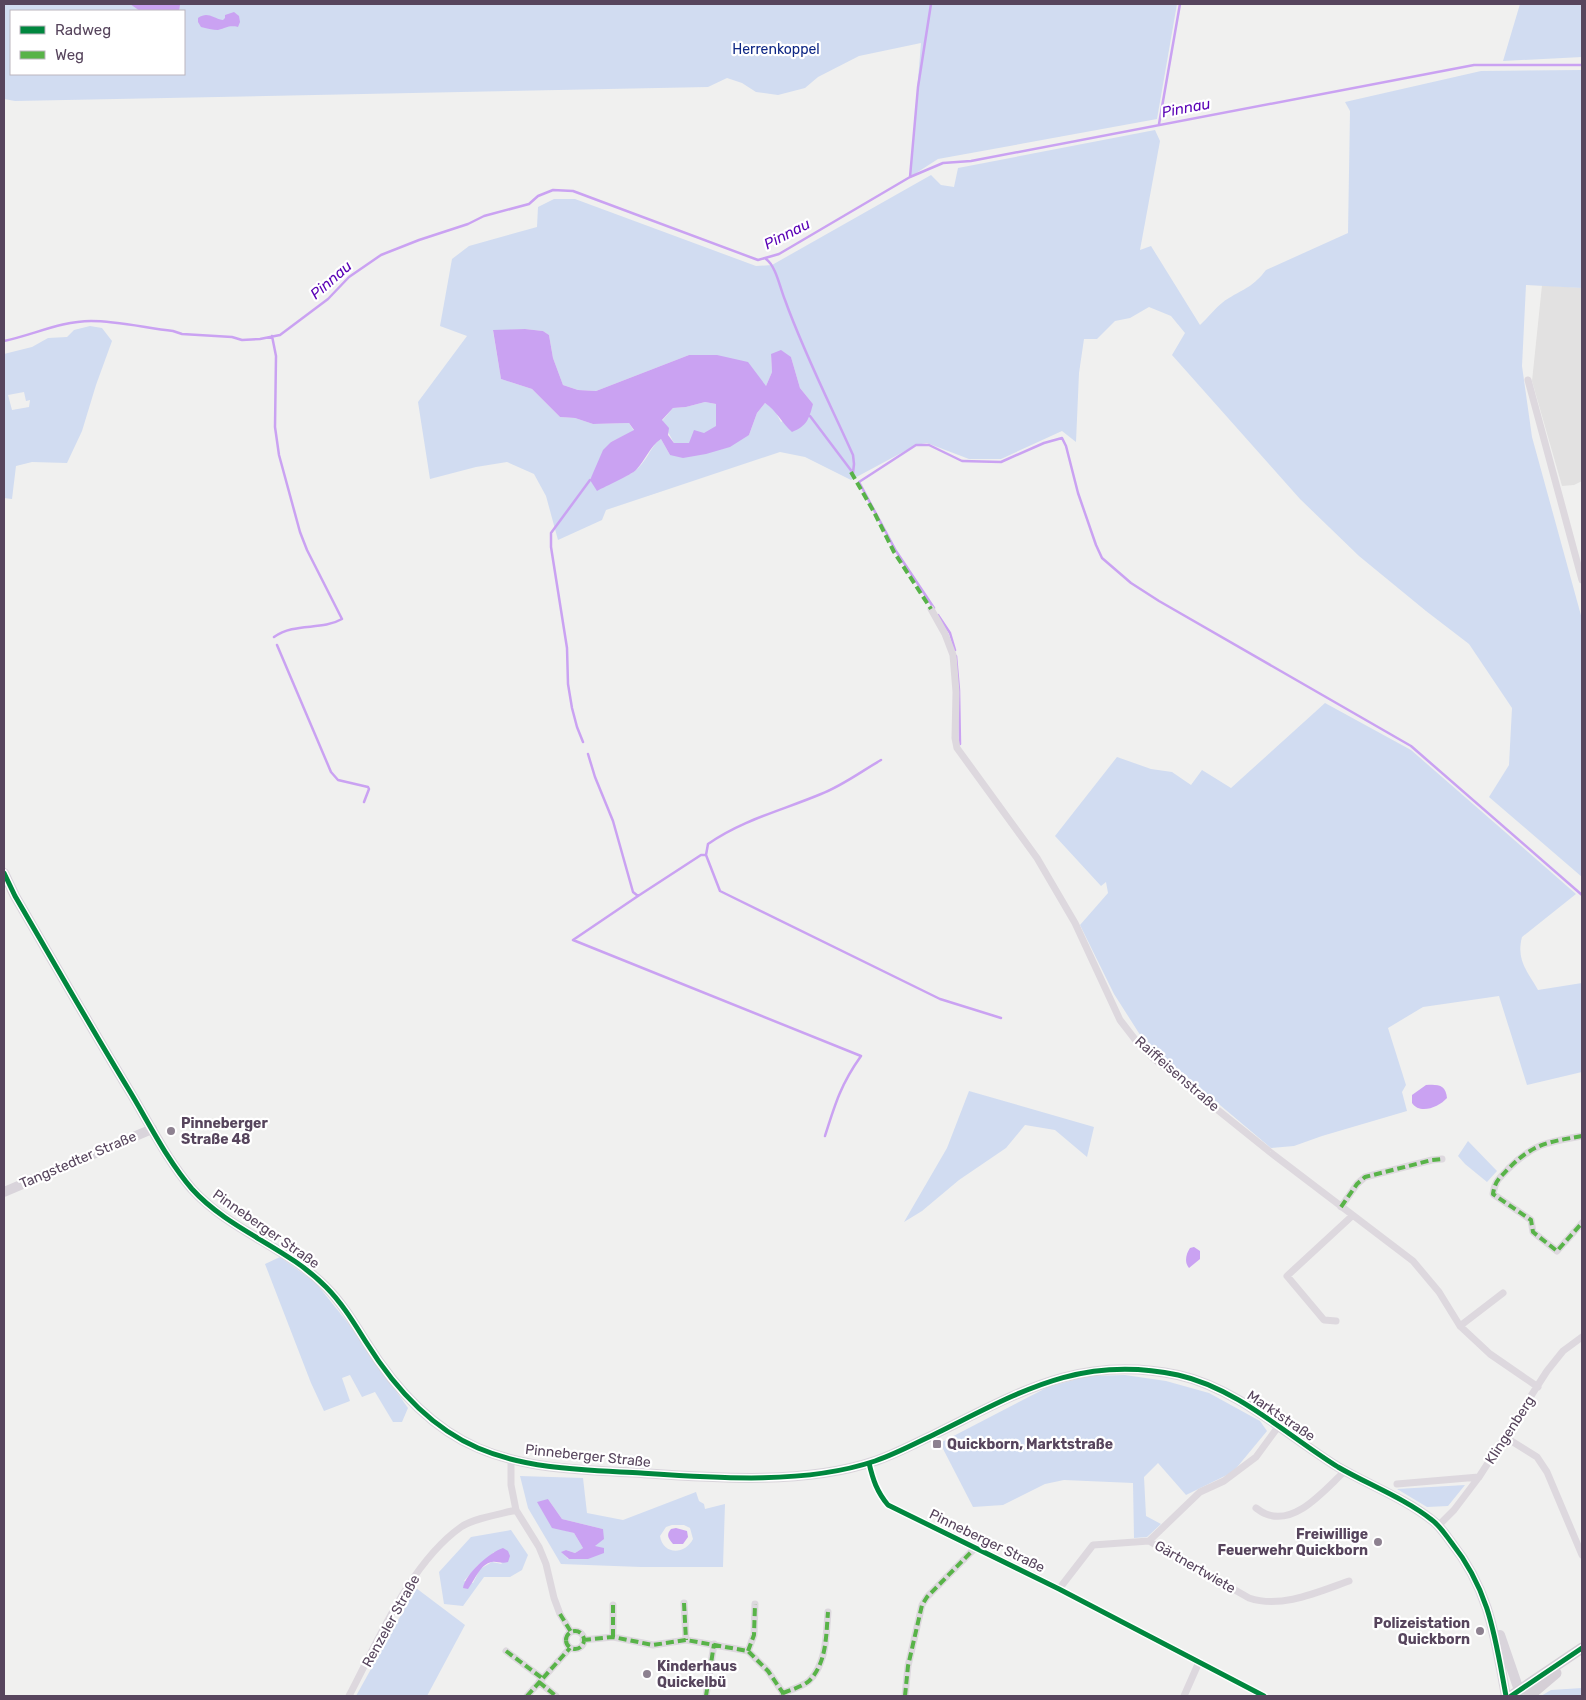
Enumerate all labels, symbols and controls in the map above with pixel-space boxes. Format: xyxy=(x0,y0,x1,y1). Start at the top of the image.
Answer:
legend xyxy=(10,10,185,75)
text: Radweg xyxy=(55,21,111,39)
park label: Herrenkoppel xyxy=(732,41,820,58)
text: Weg xyxy=(55,46,84,64)
water label: Pinnau xyxy=(1160,94,1212,122)
water label: Pinnau xyxy=(761,215,813,253)
water label: Pinnau xyxy=(306,257,356,303)
street label: Raiffeisenstraße xyxy=(1131,1033,1223,1115)
place label: Pinneberger Straße 48 xyxy=(181,1115,268,1148)
marker: Pinneberger Straße 48 xyxy=(165,1125,177,1137)
street label: Tangstedter Straße xyxy=(17,1128,139,1192)
street label: Pinneberger Straße xyxy=(209,1186,323,1272)
street label: Marktstraße xyxy=(1244,1387,1318,1445)
street label: Klingenberg xyxy=(1482,1393,1538,1467)
place label: Quickborn, Marktstraße xyxy=(947,1436,1113,1453)
marker: Quickborn, Marktstraße xyxy=(931,1438,943,1450)
street label: Pinneberger Straße xyxy=(524,1441,652,1471)
street label: Pinneberger Straße xyxy=(926,1506,1048,1576)
place label: Freiwillige Feuerwehr Quickborn xyxy=(1217,1526,1368,1559)
marker: Freiwillige Feuerwehr Quickborn xyxy=(1372,1536,1384,1548)
street label: Gärtnertwiete xyxy=(1151,1537,1239,1597)
street label: Renzeler Straße xyxy=(359,1572,424,1670)
place label: Polizeistation Quickborn xyxy=(1374,1615,1470,1648)
marker: Polizeistation Quickborn xyxy=(1474,1625,1486,1637)
place label: Kinderhaus Quickelbü xyxy=(657,1658,737,1691)
marker: Kinderhaus Quickelbü xyxy=(641,1668,653,1680)

